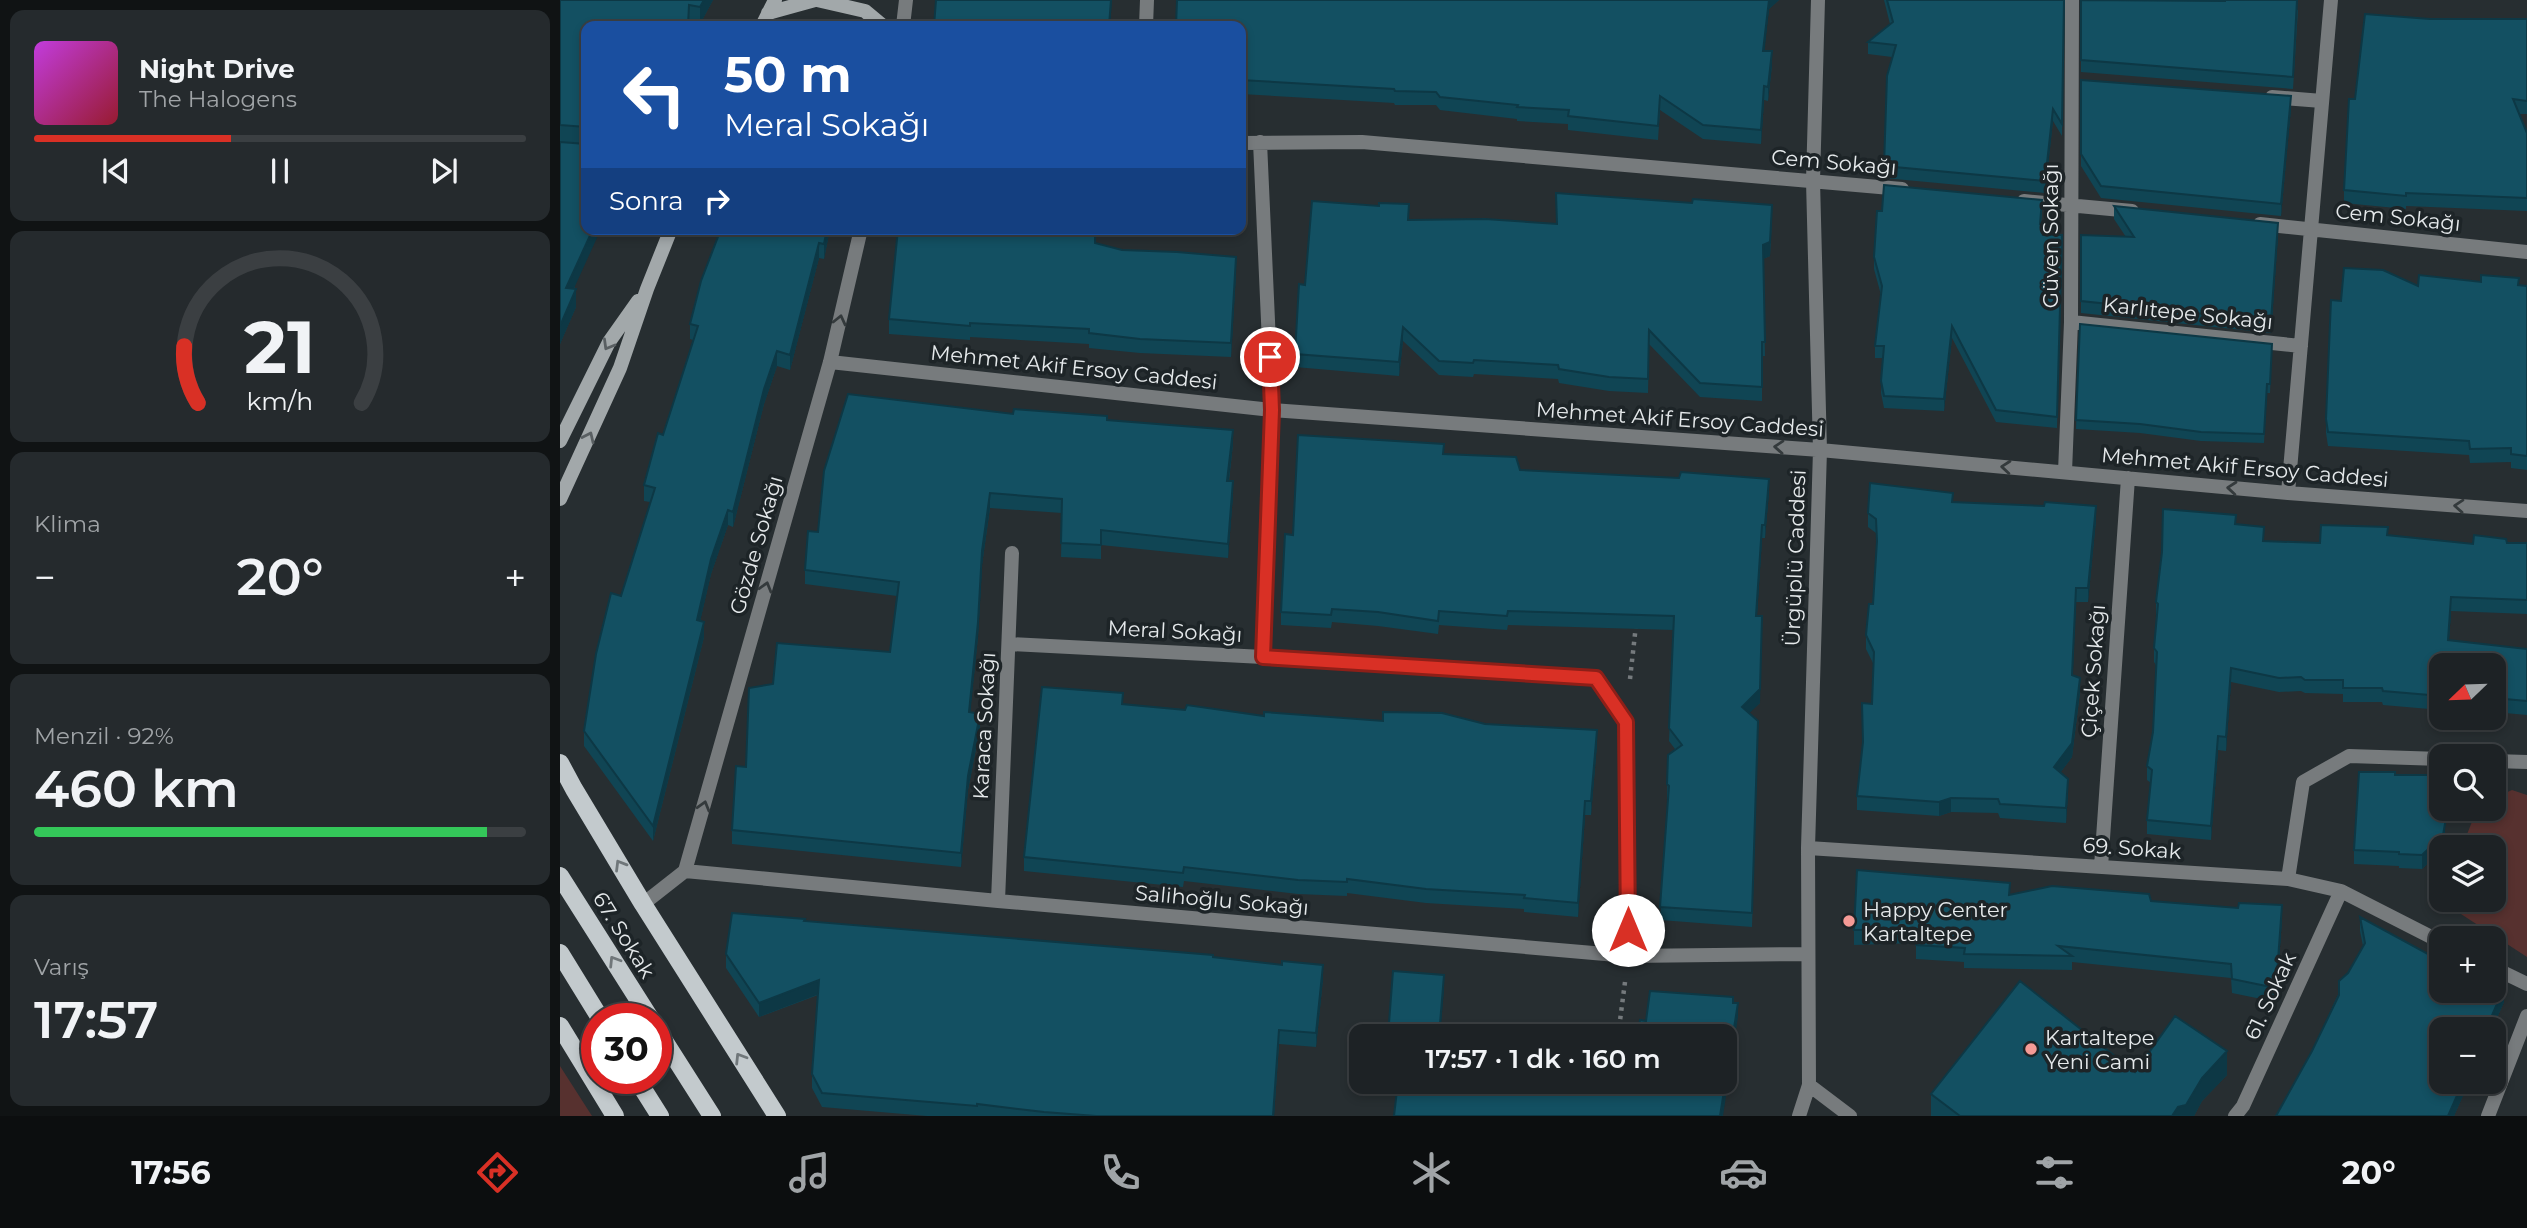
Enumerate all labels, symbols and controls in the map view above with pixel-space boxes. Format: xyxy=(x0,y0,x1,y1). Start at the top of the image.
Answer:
text: 50 m xyxy=(724,45,852,104)
icon: left xyxy=(609,49,700,140)
text: Night Drive xyxy=(139,53,295,85)
text: The Halogens xyxy=(139,85,297,113)
text: Meral Sokağı xyxy=(724,105,929,144)
street label: Cem Sokağı xyxy=(1770,144,1898,180)
icon: previous xyxy=(97,152,135,190)
icon: pause xyxy=(261,152,299,190)
icon: next xyxy=(425,152,463,190)
street label: Güven Sokağı xyxy=(2038,164,2063,308)
icon: right xyxy=(698,182,736,220)
text: Sonra xyxy=(609,185,684,217)
street label: Cem Sokağı xyxy=(2334,198,2462,236)
street label: Karlıtepe Sokağı xyxy=(2102,292,2274,334)
text: 21 xyxy=(244,303,316,391)
one-way arrow xyxy=(832,314,846,326)
pin xyxy=(1240,327,1300,387)
one-way arrow xyxy=(604,337,617,350)
icon: arrive xyxy=(1251,338,1289,376)
street label: Mehmet Akif Ersoy Caddesi xyxy=(929,339,1219,395)
text: km/h xyxy=(247,386,313,416)
street label: Mehmet Akif Ersoy Caddesi xyxy=(1535,396,1825,442)
one-way arrow xyxy=(581,432,595,445)
one-way arrow xyxy=(1773,440,1784,455)
street label: Mehmet Akif Ersoy Caddesi xyxy=(2100,442,2390,492)
one-way arrow xyxy=(2000,460,2011,475)
street label: Ürgüplü Caddesi xyxy=(1779,469,1811,647)
street label: Gözde Sokağı xyxy=(724,473,788,617)
one-way arrow xyxy=(2226,481,2237,496)
one-way arrow xyxy=(2453,499,2464,514)
text: Klima xyxy=(34,510,101,538)
text: 20° xyxy=(236,545,324,608)
text: − xyxy=(34,554,56,601)
text: + xyxy=(504,554,526,601)
one-way arrow xyxy=(758,581,773,593)
street label: Çiçek Sokağı xyxy=(2076,603,2110,739)
street label: Meral Sokağı xyxy=(1107,615,1243,647)
street label: Karaca Sokağı xyxy=(968,652,1000,800)
north arrow xyxy=(2429,653,2506,730)
map controls xyxy=(2429,653,2506,1094)
text: Menzil · 92% xyxy=(34,722,174,750)
button: search xyxy=(2429,744,2506,821)
text: 460 km xyxy=(34,757,239,820)
one-way arrow xyxy=(696,800,710,812)
street label: 69. Sokak xyxy=(2082,832,2183,864)
button: layers xyxy=(2429,835,2506,912)
one-way arrow xyxy=(615,860,628,873)
street label: Salihoğlu Sokağı xyxy=(1134,880,1310,920)
street label: 67. Sokak xyxy=(588,887,661,983)
position arrow xyxy=(1591,893,1665,967)
place label: Happy Center Kartaltepe xyxy=(1863,897,2008,946)
marker: Happy Center Kartaltepe xyxy=(1841,913,1857,929)
button: + xyxy=(2429,926,2506,1003)
street label: 61. Sokak xyxy=(2239,948,2301,1044)
text: Varış xyxy=(34,953,89,981)
one-way arrow xyxy=(609,956,622,969)
text: 17:57 xyxy=(34,988,158,1051)
speed limit sign: 30 xyxy=(581,1003,672,1094)
button: − xyxy=(2429,1017,2506,1094)
place label: Kartaltepe Yeni Cami xyxy=(2045,1025,2154,1074)
marker: Kartaltepe Yeni Cami xyxy=(2023,1041,2039,1057)
text: 17:57 · 1 dk · 160 m xyxy=(1425,1043,1661,1075)
one-way arrow xyxy=(736,1053,749,1066)
icon: directions xyxy=(473,1148,522,1197)
icon: music xyxy=(785,1148,834,1197)
icon: phone xyxy=(1096,1148,1145,1197)
icon: climate xyxy=(1407,1148,1456,1197)
icon: car xyxy=(1719,1148,1768,1197)
icon: filters xyxy=(2030,1148,2079,1197)
text: 17:56 xyxy=(131,1153,211,1192)
text: 20° xyxy=(2342,1153,2396,1192)

